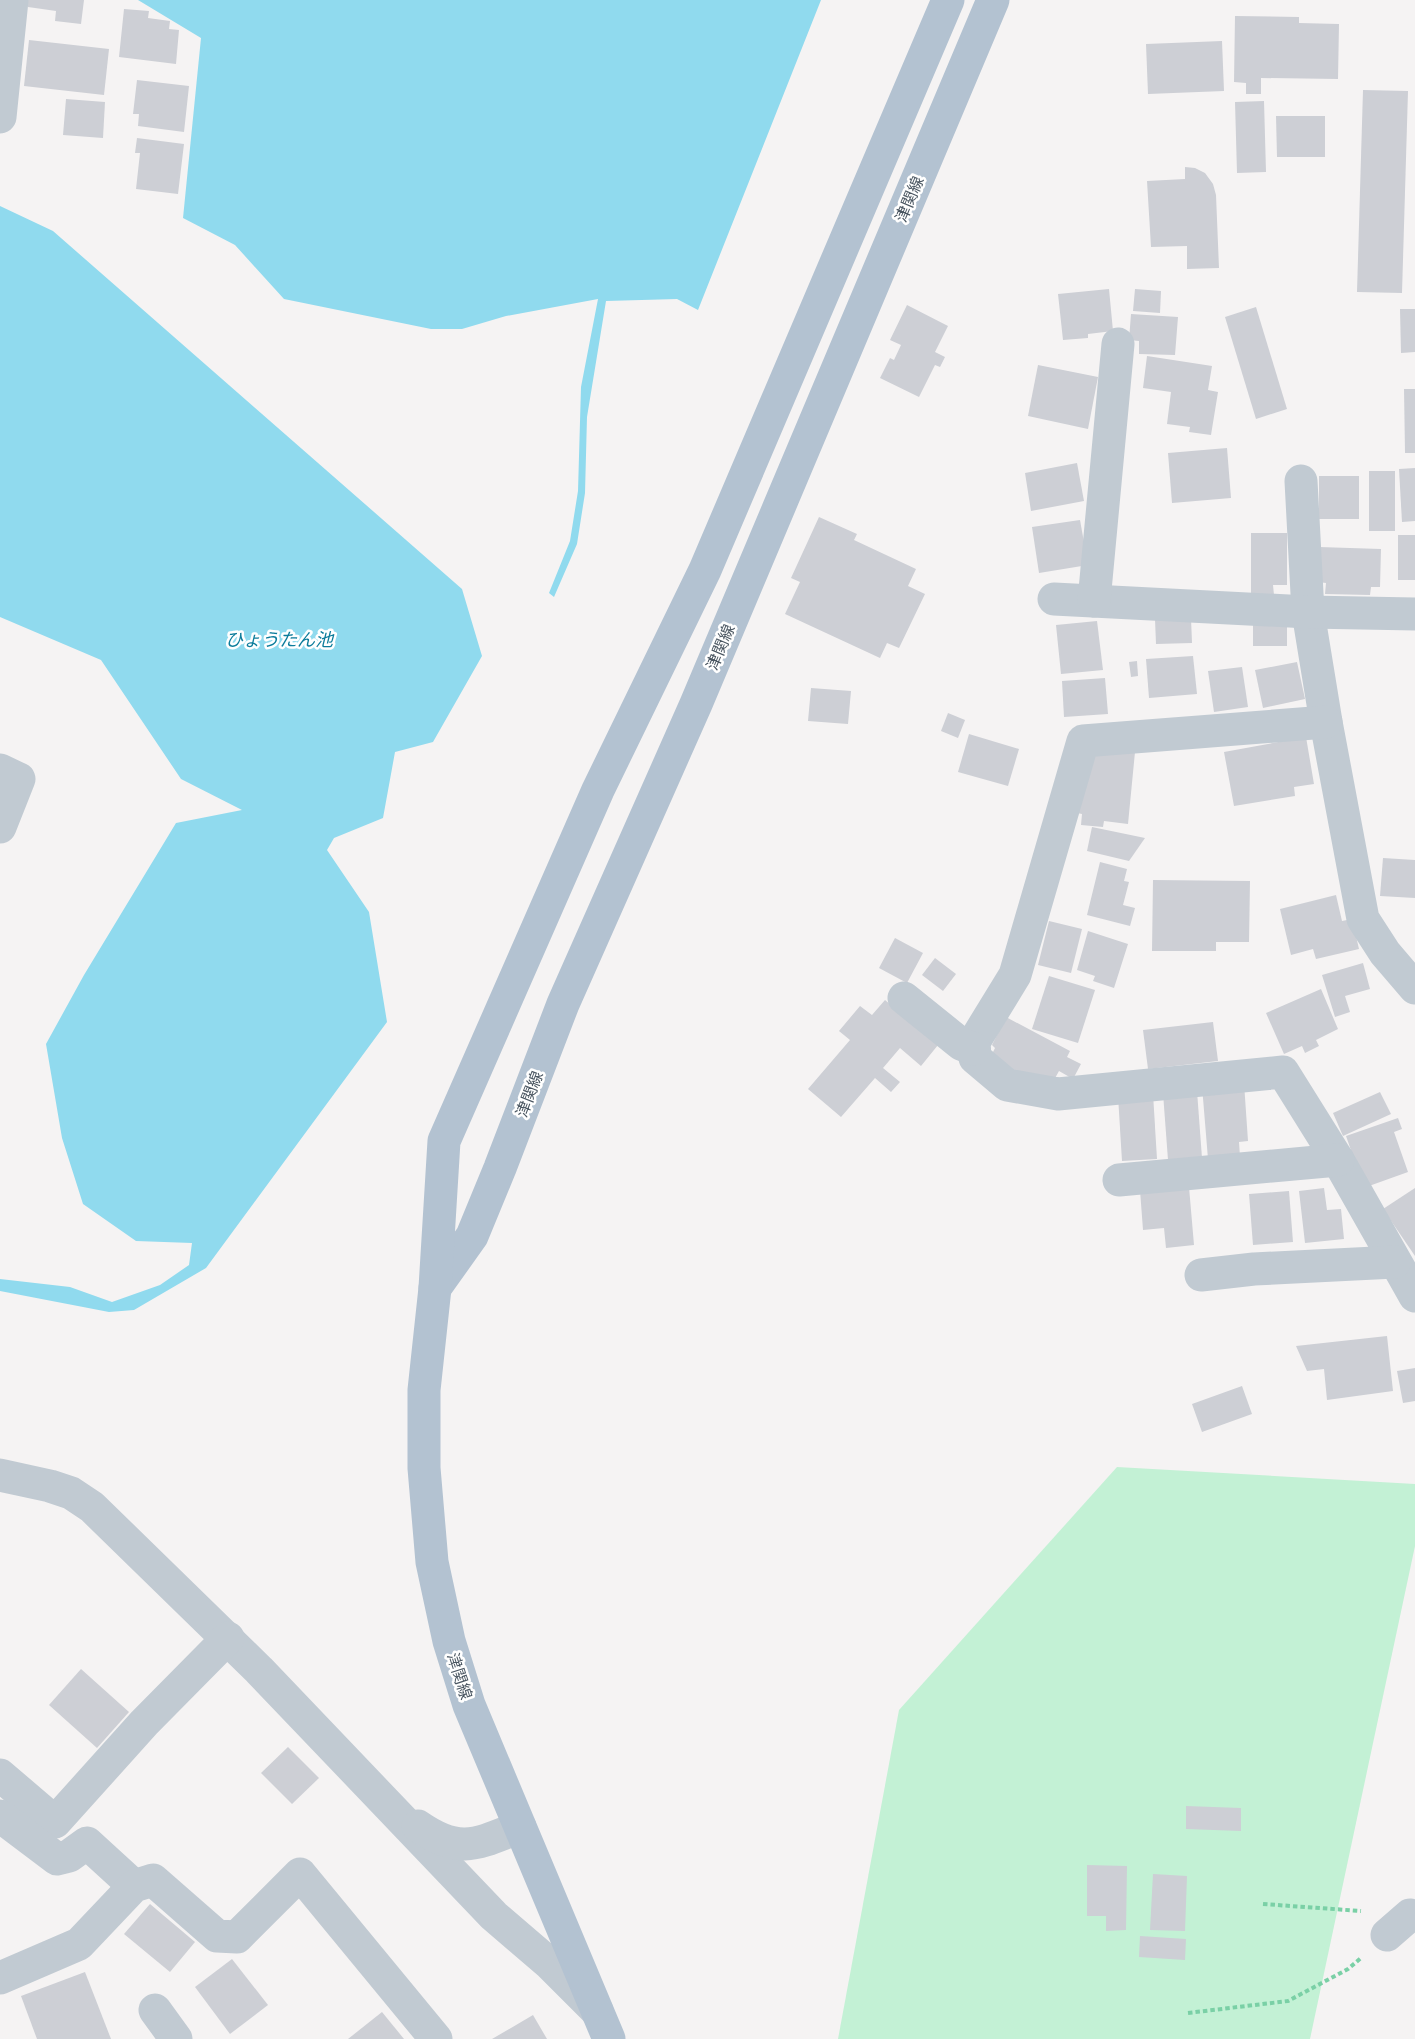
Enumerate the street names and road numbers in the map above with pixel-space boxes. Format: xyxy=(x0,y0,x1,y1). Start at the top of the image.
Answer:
street label: 津関線 xyxy=(892,174,929,225)
street label: 津関線 xyxy=(703,622,740,673)
street label: 津関線 xyxy=(513,1069,548,1120)
street label: 津関線 xyxy=(442,1651,475,1702)

